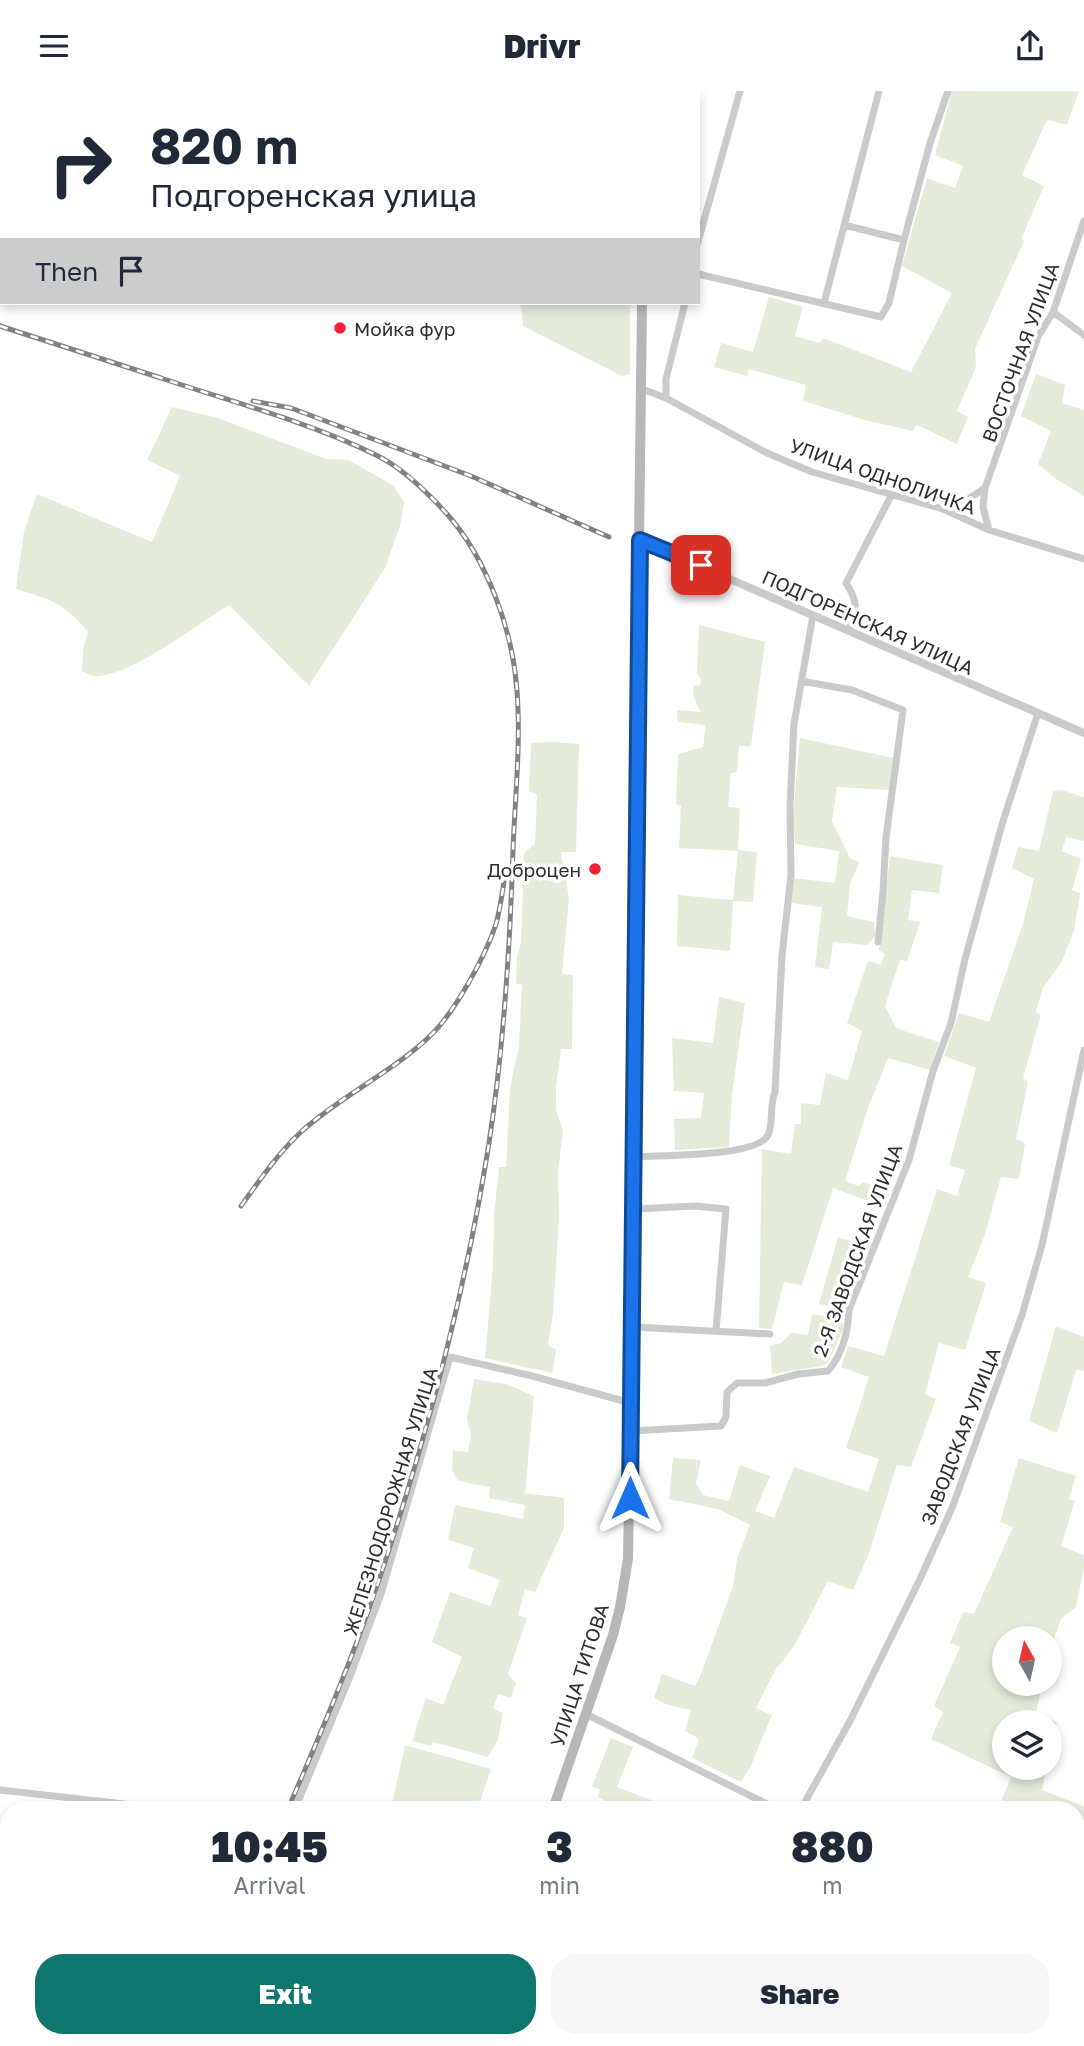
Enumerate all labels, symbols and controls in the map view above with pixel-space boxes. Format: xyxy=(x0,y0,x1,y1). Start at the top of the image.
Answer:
icon: menu xyxy=(35,27,73,65)
text: Drivr xyxy=(503,27,581,65)
icon: share xyxy=(1011,27,1049,65)
text: 820 m xyxy=(150,116,298,175)
icon: right xyxy=(35,119,126,210)
text: Подгоренская улица xyxy=(150,176,477,214)
icon: arrive xyxy=(112,252,150,290)
text: Then xyxy=(35,256,98,287)
street label: ВОСТОЧНАЯ УЛИЦА xyxy=(977,259,1063,445)
place label: Мойка фур xyxy=(354,317,456,340)
marker: Мойка фур xyxy=(332,320,348,336)
street label: УЛИЦА ОДНОЛИЧКА xyxy=(787,433,979,519)
pin xyxy=(671,535,731,595)
icon: arrive xyxy=(682,546,720,584)
street label: ПОДГОРЕНСКАЯ УЛИЦА xyxy=(759,565,978,679)
place label: Доброцен xyxy=(487,858,581,881)
marker: Доброцен xyxy=(587,861,603,877)
street label: 2-Я ЗАВОДСКАЯ УЛИЦА xyxy=(808,1140,906,1360)
street label: ЗАВОДСКАЯ УЛИЦА xyxy=(915,1344,1005,1528)
street label: ЖЕЛЕЗНОДОРОЖНАЯ УЛИЦА xyxy=(338,1364,442,1638)
position arrow xyxy=(593,1461,667,1535)
street label: УЛИЦА ТИТОВА xyxy=(545,1600,613,1749)
north arrow xyxy=(992,1626,1062,1696)
map controls xyxy=(992,1626,1062,1780)
button: layers xyxy=(992,1710,1062,1780)
text: 10:45 xyxy=(211,1821,328,1871)
text: 3 xyxy=(546,1821,573,1871)
text: 880 xyxy=(791,1821,874,1871)
text: Arrival xyxy=(234,1871,306,1899)
text: min xyxy=(539,1871,580,1899)
text: m xyxy=(822,1871,843,1899)
button: Exit xyxy=(35,1954,536,2034)
button: Share xyxy=(550,1954,1050,2034)

